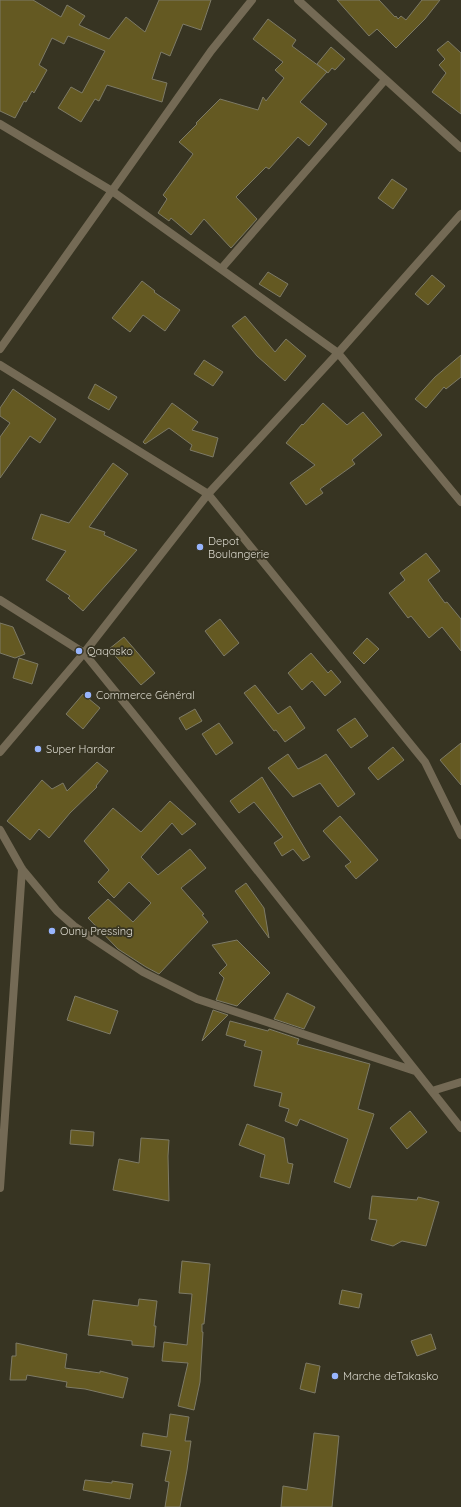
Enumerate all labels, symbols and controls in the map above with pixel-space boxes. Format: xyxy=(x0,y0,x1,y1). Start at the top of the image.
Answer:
place label: Depot Boulangerie xyxy=(208,534,269,561)
marker: Depot Boulangerie xyxy=(195,542,205,552)
place label: Qaqasko xyxy=(87,644,133,658)
marker: Qaqasko xyxy=(74,646,84,656)
place label: Commerce Général xyxy=(96,688,195,702)
marker: Commerce Général xyxy=(83,690,93,700)
place label: Super Hardar xyxy=(46,742,115,756)
marker: Super Hardar xyxy=(33,744,43,754)
place label: Ouny Pressing xyxy=(60,924,133,938)
marker: Ouny Pressing xyxy=(47,926,57,936)
place label: Marche deTakasko xyxy=(343,1369,439,1383)
marker: Marche deTakasko xyxy=(330,1371,340,1381)

